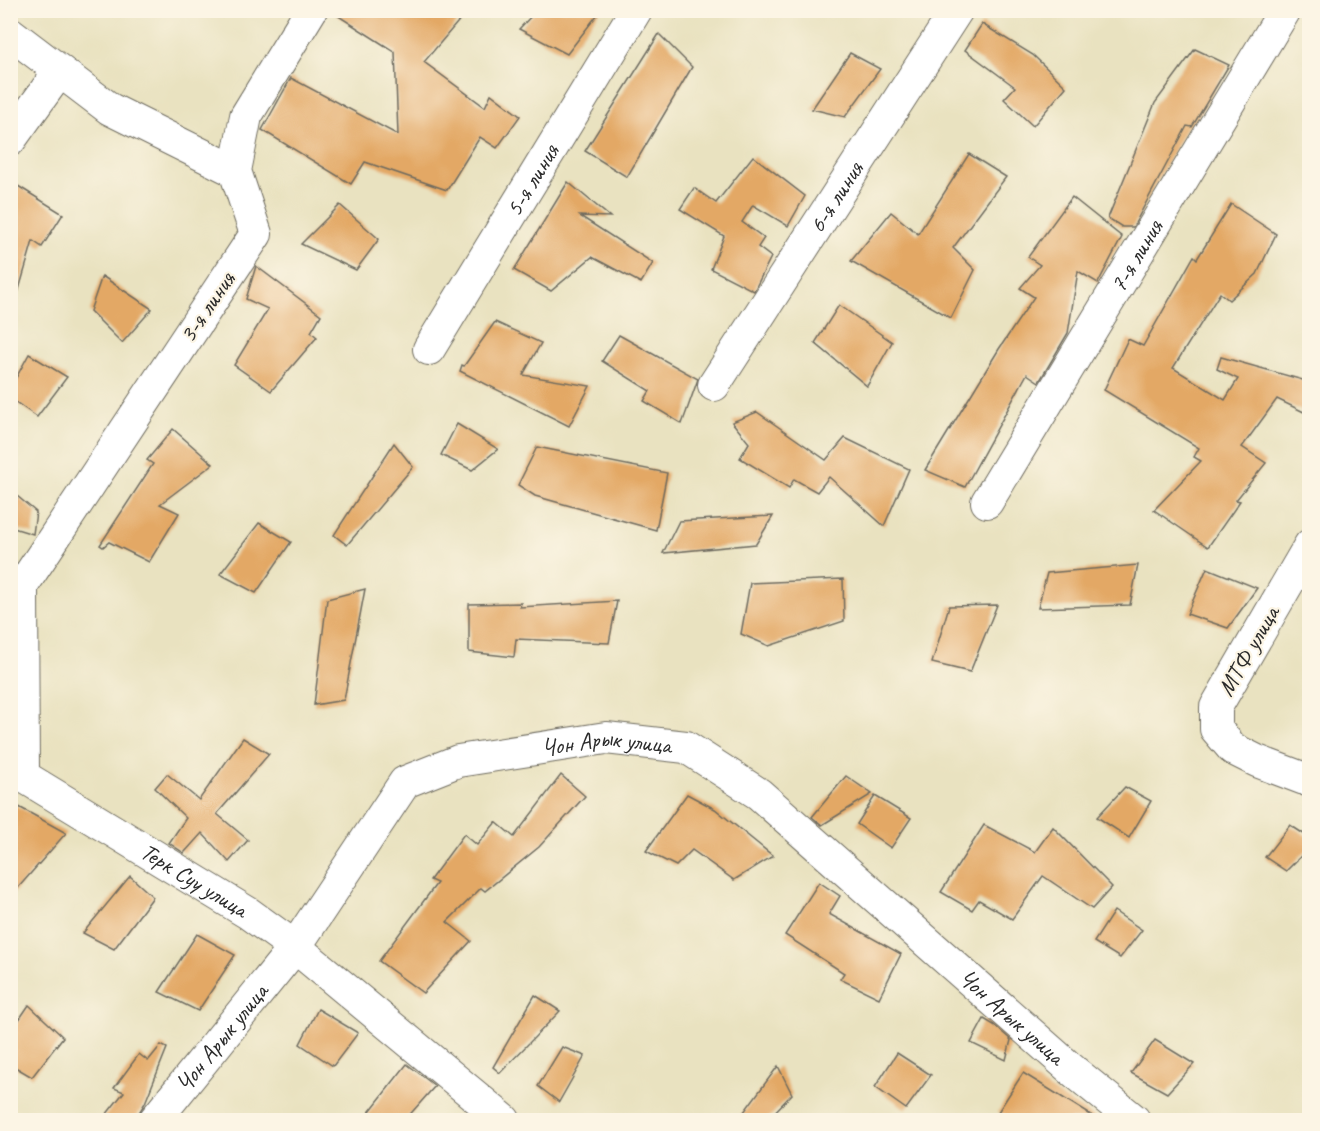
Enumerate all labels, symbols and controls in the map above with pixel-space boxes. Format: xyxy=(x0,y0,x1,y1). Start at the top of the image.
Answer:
street label: 5-я линия xyxy=(499,137,566,222)
street label: 6-я линия xyxy=(802,155,871,238)
street label: 7-я линия xyxy=(1103,213,1170,297)
street label: 3-я линия xyxy=(172,265,242,348)
street label: МТФ улица xyxy=(1210,599,1287,701)
street label: Чон Арык улица xyxy=(540,722,675,763)
street label: Терк Суу улица xyxy=(135,836,255,925)
street label: Чон Арык улица xyxy=(953,962,1072,1073)
street label: Чон Арык улица xyxy=(169,976,276,1098)

